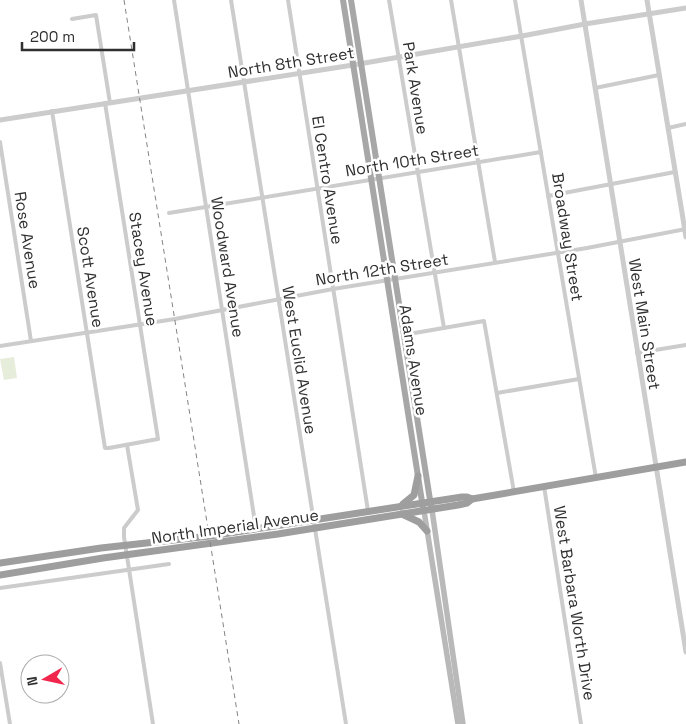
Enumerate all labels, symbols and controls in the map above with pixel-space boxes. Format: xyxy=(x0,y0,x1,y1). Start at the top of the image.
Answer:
scale bar xyxy=(22,20,135,52)
text: 200 m xyxy=(30,27,75,46)
street label: Park Avenue xyxy=(398,40,433,136)
street label: North 8th Street xyxy=(226,42,356,83)
street label: El Centro Avenue xyxy=(307,114,348,246)
street label: North 10th Street xyxy=(344,140,480,181)
street label: Broadway Street xyxy=(547,171,588,303)
street label: Rose Avenue xyxy=(9,190,46,290)
street label: Woodward Avenue xyxy=(206,195,249,339)
street label: Stacey Avenue xyxy=(124,210,163,328)
street label: Scott Avenue xyxy=(72,225,109,329)
street label: North 12th Street xyxy=(314,249,450,290)
street label: West Main Street xyxy=(624,257,665,391)
street label: West Euclid Avenue xyxy=(277,284,322,436)
street label: Adams Avenue xyxy=(394,303,433,417)
street label: North Imperial Avenue xyxy=(150,504,320,549)
street label: West Barbara Worth Drive xyxy=(549,504,600,702)
north arrow xyxy=(20,654,70,704)
text: N xyxy=(23,675,42,687)

